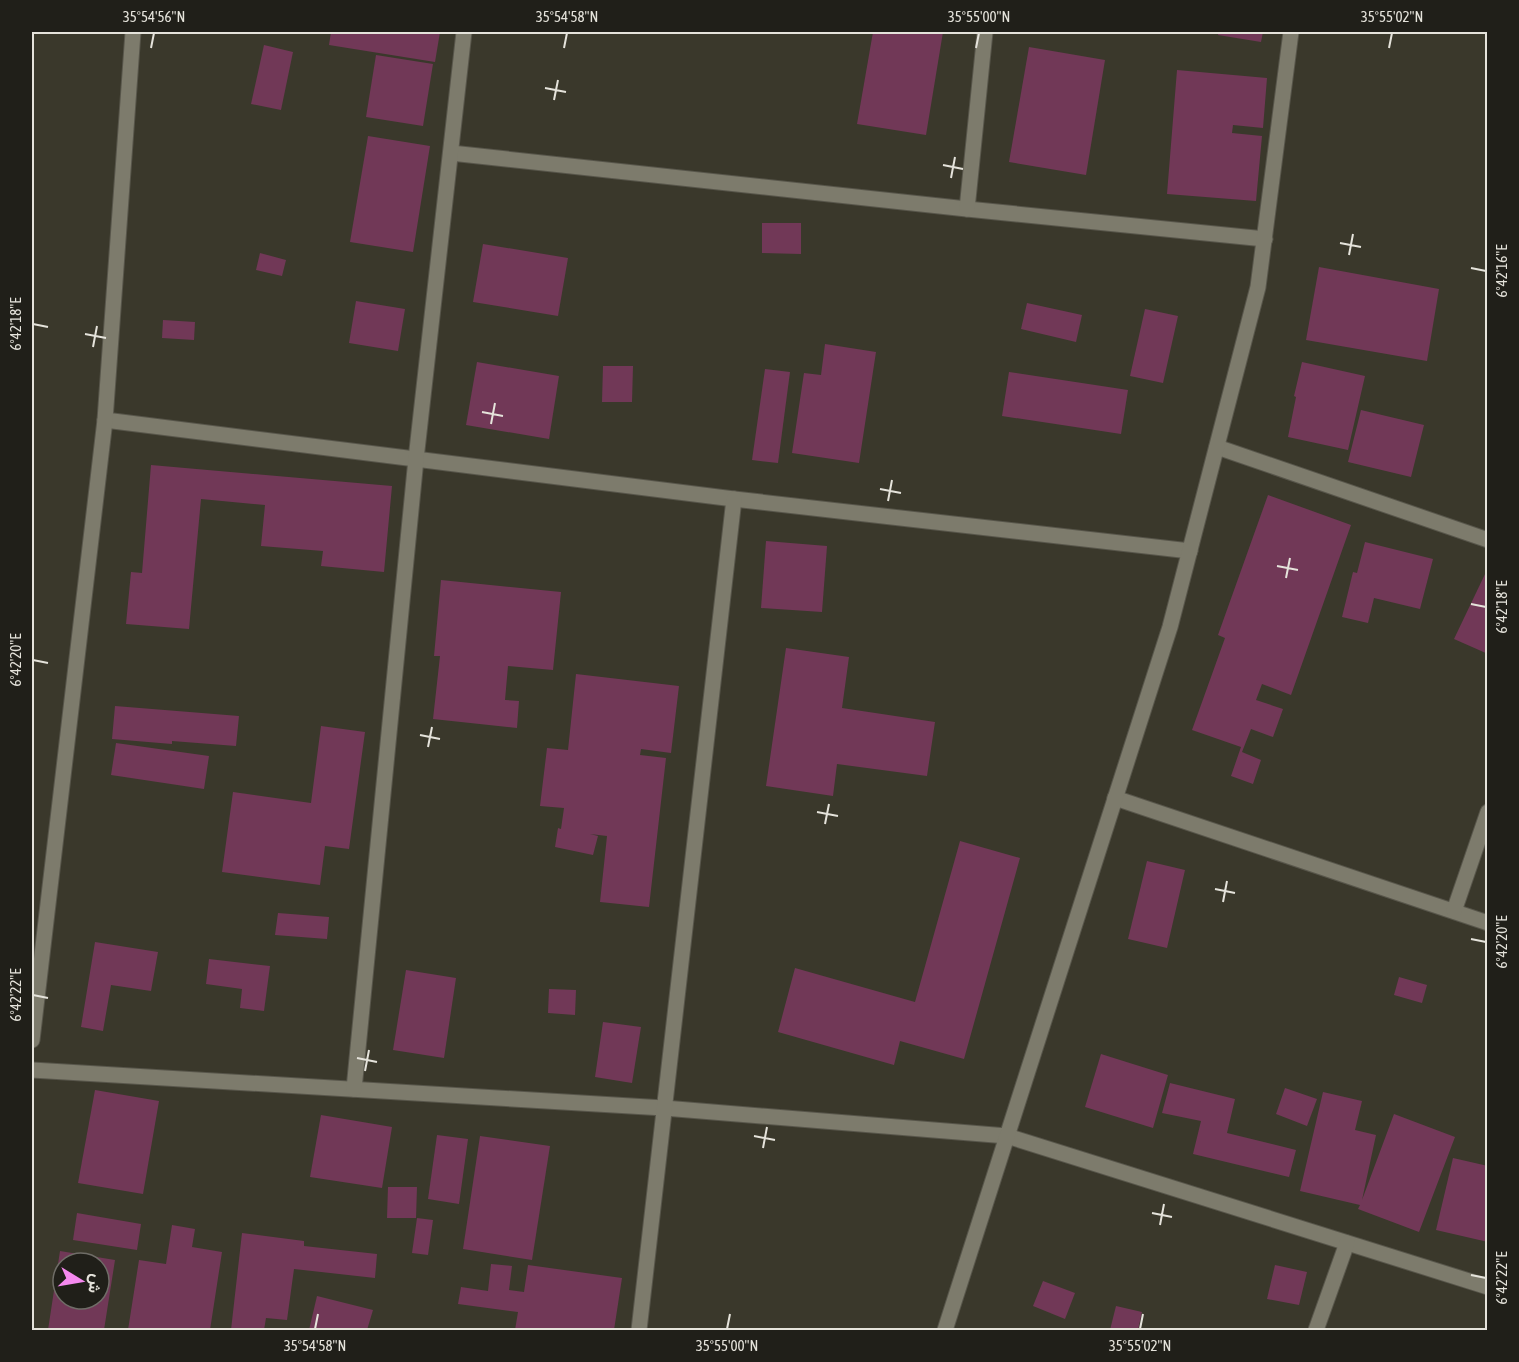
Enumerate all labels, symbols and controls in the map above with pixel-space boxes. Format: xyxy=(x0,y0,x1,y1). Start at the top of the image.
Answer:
text: 35°54'56"N xyxy=(123,8,185,25)
text: 35°54'58"N xyxy=(536,8,598,25)
text: 35°55'00"N xyxy=(948,8,1010,25)
text: 35°55'02"N xyxy=(1361,8,1423,25)
text: 6°42'16"E xyxy=(1493,244,1510,298)
text: 6°42'18"E xyxy=(7,297,24,351)
text: 6°42'18"E xyxy=(1493,580,1510,634)
text: 6°42'20"E xyxy=(7,633,24,687)
text: 6°42'20"E xyxy=(1493,915,1510,969)
text: 6°42'22"E xyxy=(7,968,24,1022)
north arrow xyxy=(51,1251,111,1311)
text: 6°42'22"E xyxy=(1493,1251,1510,1305)
text: ش xyxy=(84,1273,106,1295)
text: 35°54'58"N xyxy=(284,1337,346,1354)
text: 35°55'00"N xyxy=(696,1337,758,1354)
text: 35°55'02"N xyxy=(1109,1337,1171,1354)

